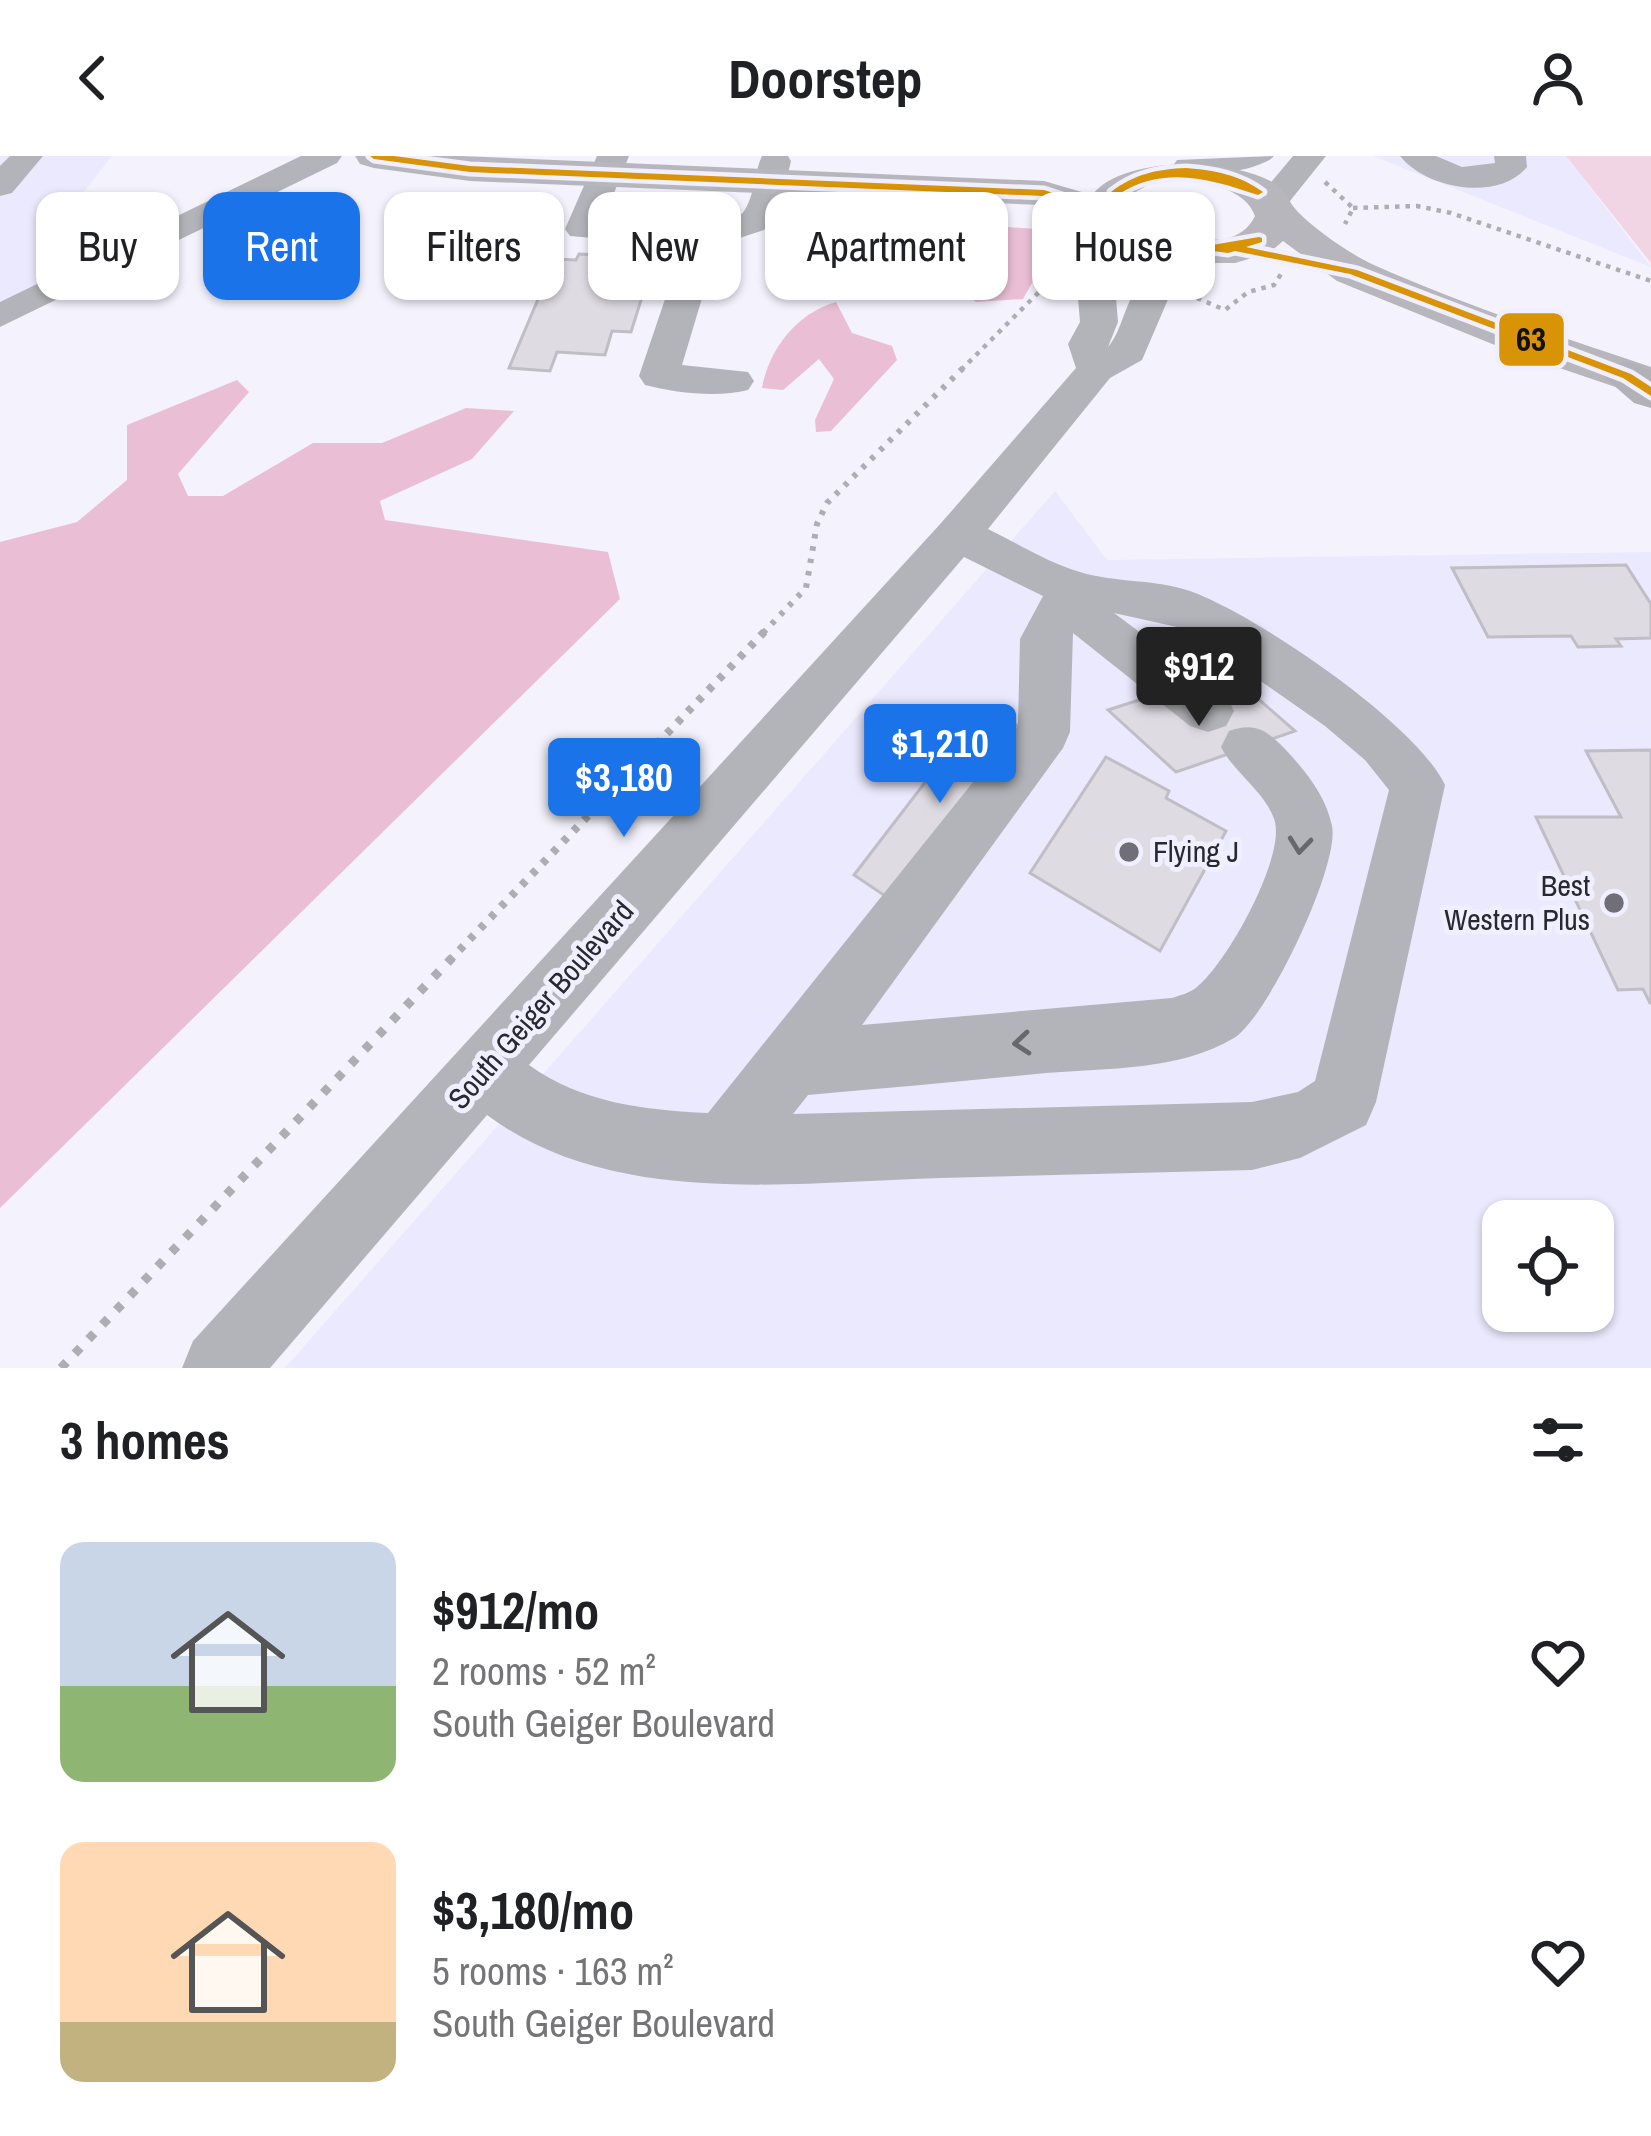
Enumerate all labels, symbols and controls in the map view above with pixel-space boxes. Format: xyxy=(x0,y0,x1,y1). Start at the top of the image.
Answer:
text: Doorstep xyxy=(728,42,923,115)
icon: back xyxy=(60,45,126,111)
icon: person xyxy=(1525,45,1591,111)
chip: Buy xyxy=(36,192,179,300)
chip: Rent xyxy=(203,192,360,300)
chip: Filters xyxy=(384,192,564,300)
chip: New xyxy=(588,192,741,300)
chip: Apartment xyxy=(765,192,1008,300)
chip: House xyxy=(1032,192,1215,300)
line badge: 63 xyxy=(1497,311,1566,368)
text: 63 xyxy=(1516,317,1546,361)
pin: $912 xyxy=(1128,627,1270,729)
text: $912 xyxy=(1163,640,1235,692)
pin: $1,210 xyxy=(842,704,1038,806)
text: $1,210 xyxy=(891,717,989,769)
pin: $3,180 xyxy=(526,738,722,840)
text: $3,180 xyxy=(575,751,673,803)
place label: Flying J xyxy=(1153,831,1239,871)
one-way arrow xyxy=(1288,835,1313,854)
marker: Flying J xyxy=(1116,839,1142,865)
place label: Best Western Plus xyxy=(1444,865,1590,939)
marker: Best Western Plus xyxy=(1601,890,1627,916)
street label: South Geiger Boulevard xyxy=(439,892,642,1117)
one-way arrow xyxy=(1012,1030,1031,1055)
map controls xyxy=(1482,1200,1614,1332)
button: locate xyxy=(1482,1200,1614,1332)
text: 3 homes xyxy=(60,1406,230,1475)
icon: filters xyxy=(1525,1407,1591,1473)
text: $912/mo xyxy=(432,1576,599,1645)
icon: home xyxy=(156,1590,300,1734)
icon: heart xyxy=(1525,1629,1591,1695)
text: 2 rooms · 52 m² xyxy=(432,1645,656,1697)
text: South Geiger Boulevard xyxy=(432,1697,775,1749)
text: $3,180/mo xyxy=(432,1876,634,1945)
icon: home xyxy=(156,1890,300,2034)
icon: heart xyxy=(1525,1929,1591,1995)
text: 5 rooms · 163 m² xyxy=(432,1945,674,1997)
text: South Geiger Boulevard xyxy=(432,1997,775,2049)

